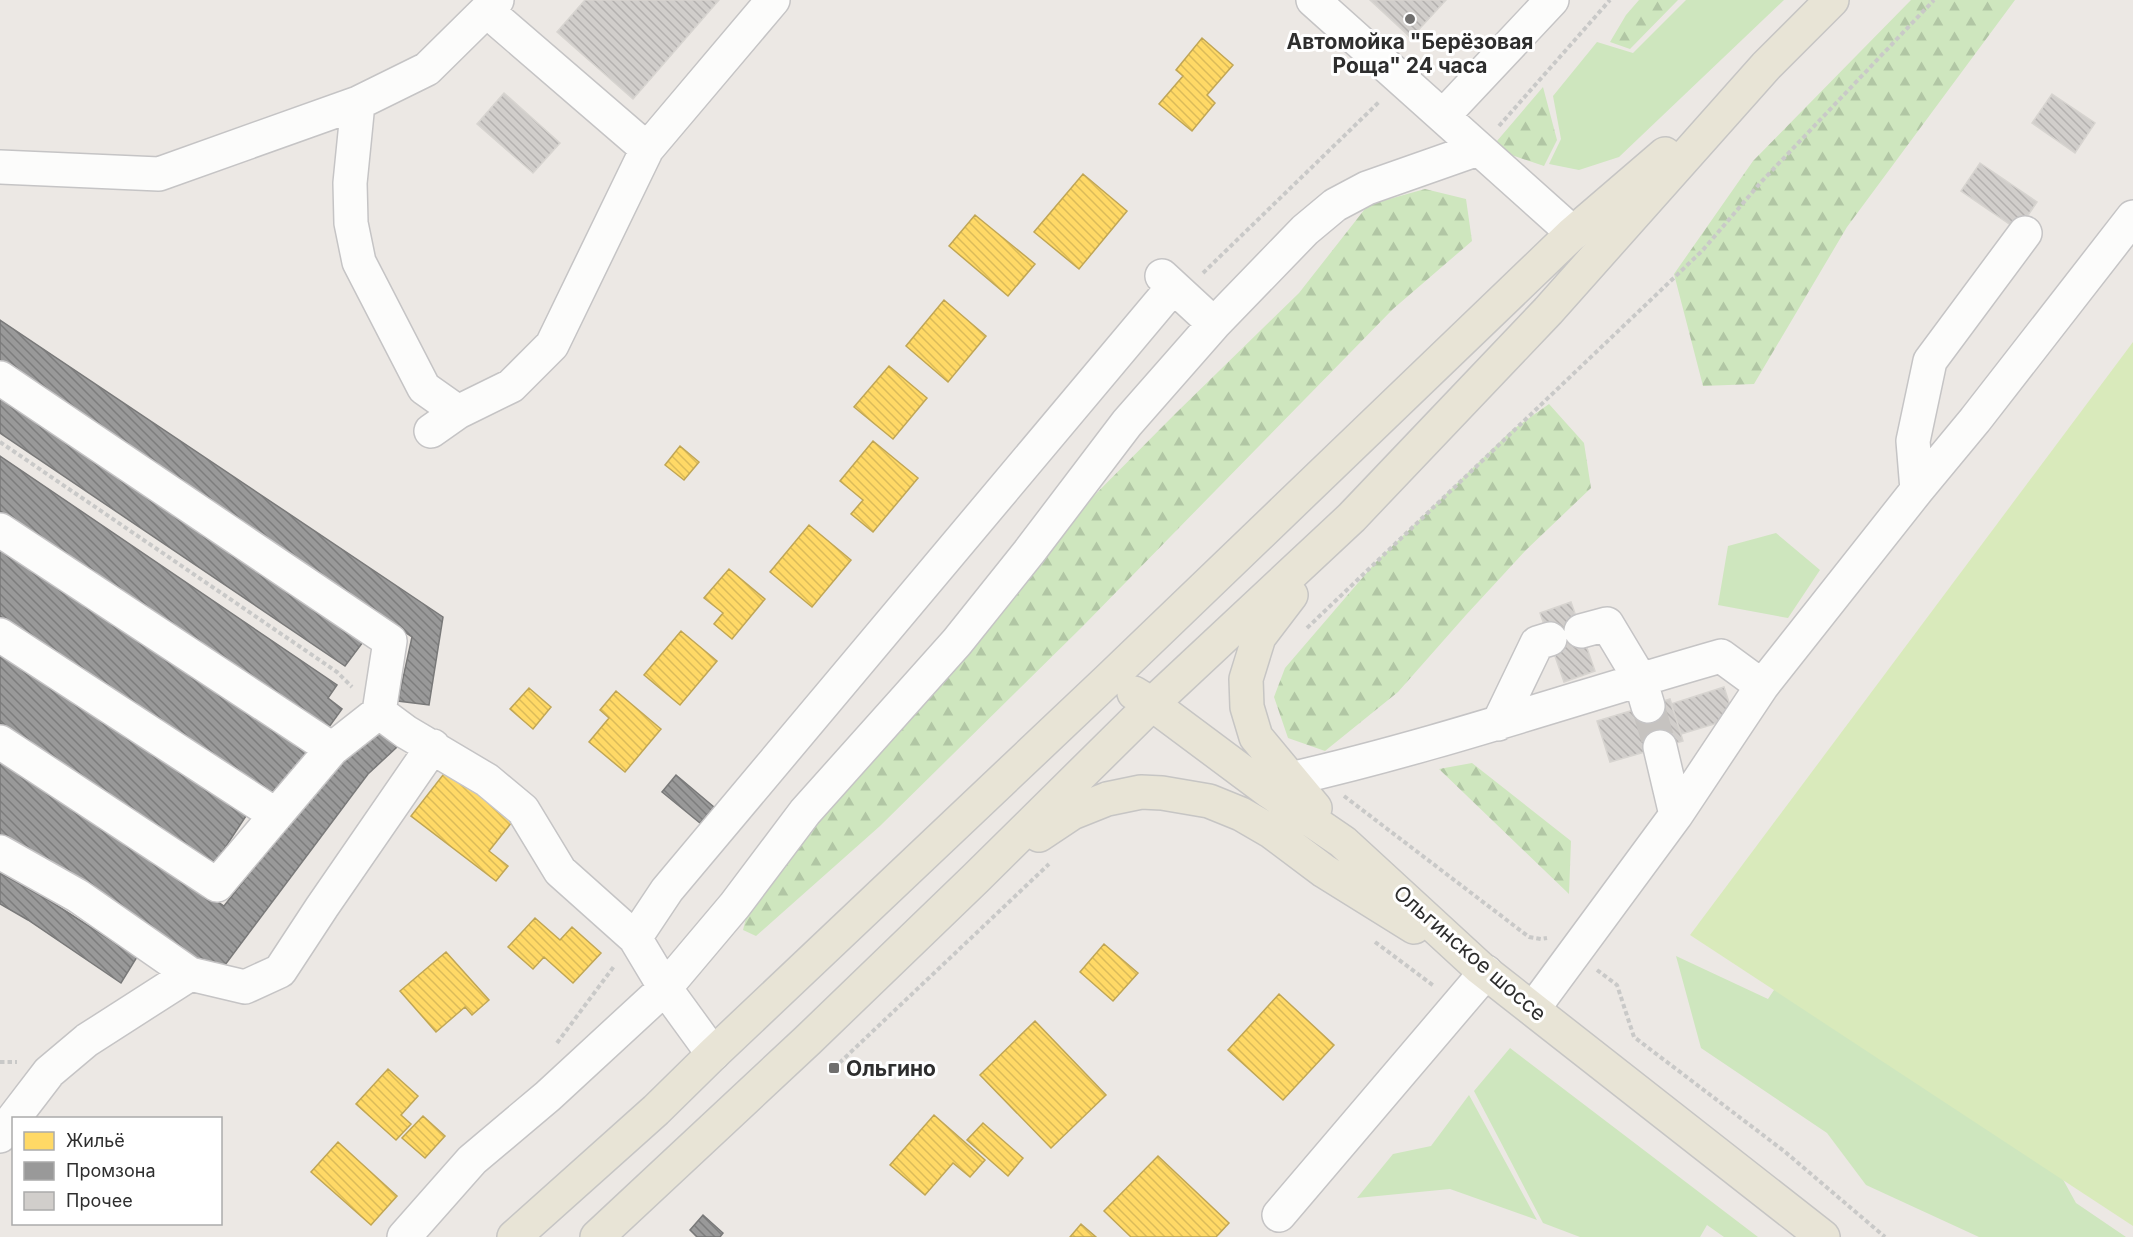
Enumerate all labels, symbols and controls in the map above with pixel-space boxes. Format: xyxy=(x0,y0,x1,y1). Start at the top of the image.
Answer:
marker: Автомойка "Берёзовая Роща" 24 часа xyxy=(1403,12,1417,26)
place label: Автомойка "Берёзовая Роща" 24 часа xyxy=(1287,29,1533,78)
street label: Ольгинское шоссе xyxy=(1389,880,1551,1026)
place label: Ольгино xyxy=(846,1056,936,1081)
marker: Ольгино xyxy=(827,1061,841,1075)
legend xyxy=(12,1117,222,1225)
text: Жильё xyxy=(66,1130,125,1151)
text: Промзона xyxy=(66,1160,156,1181)
text: Прочее xyxy=(66,1190,133,1211)

